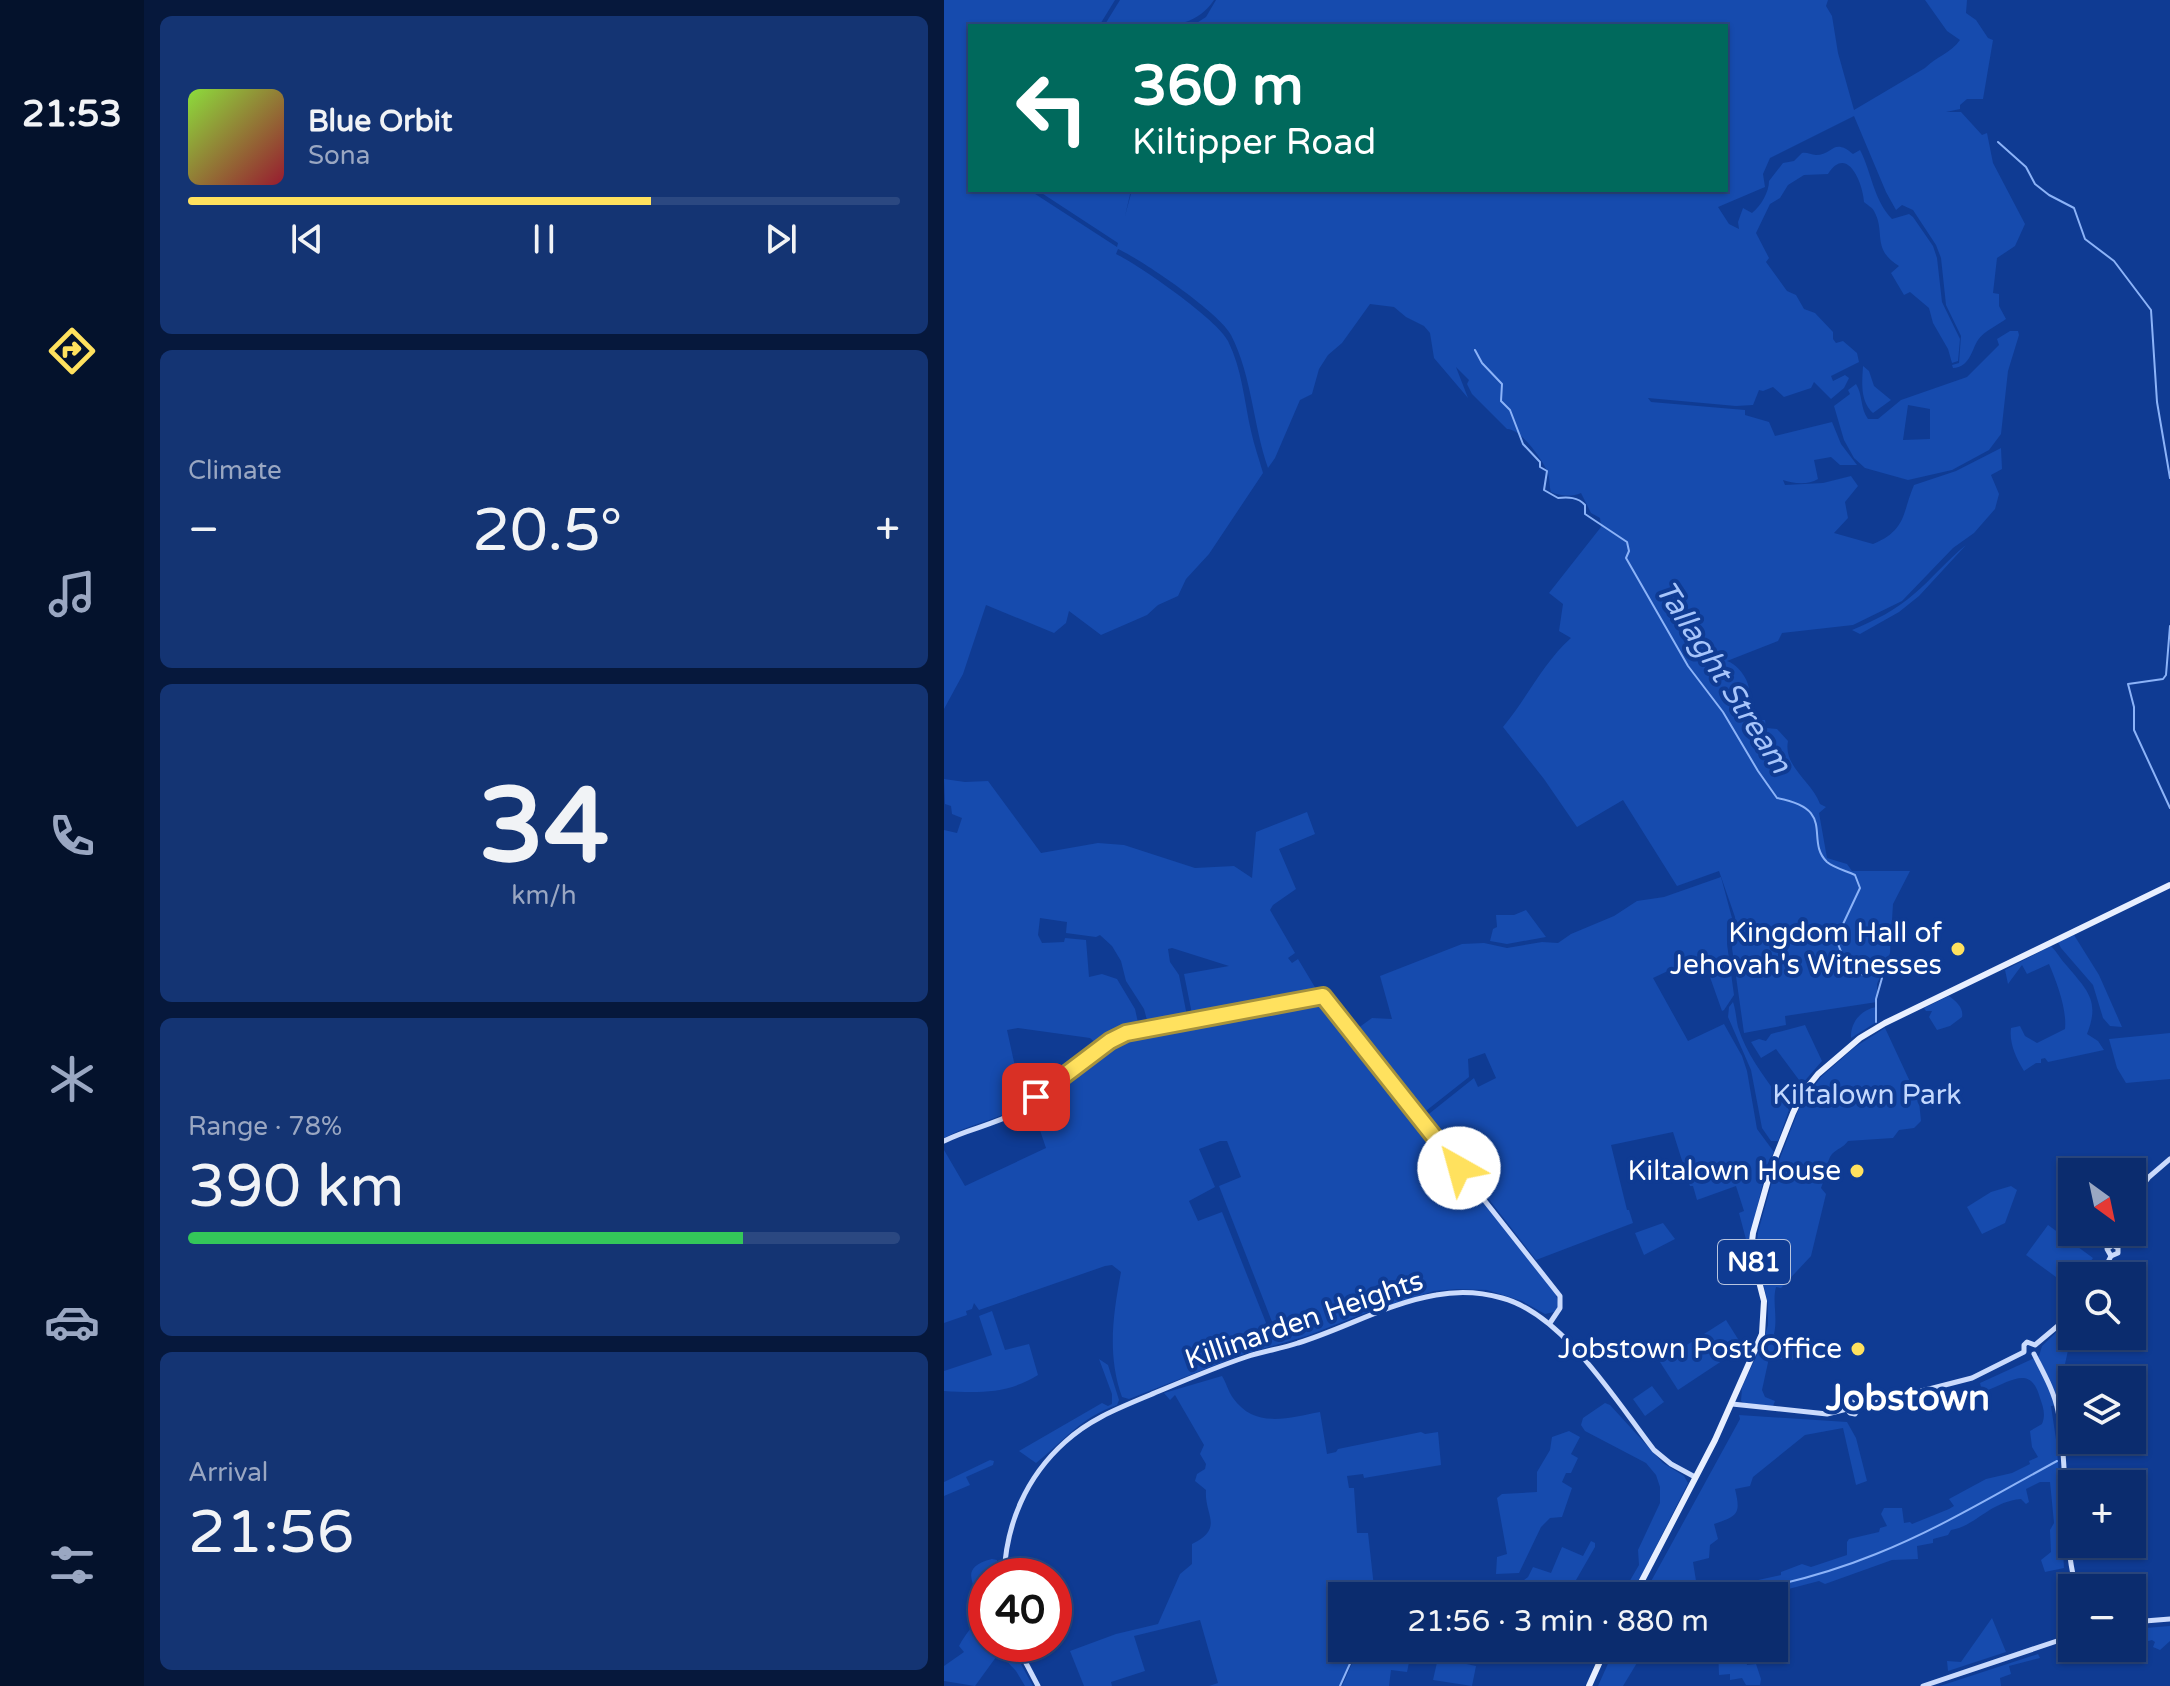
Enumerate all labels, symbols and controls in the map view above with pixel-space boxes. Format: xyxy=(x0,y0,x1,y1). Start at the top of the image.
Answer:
text: 360 m xyxy=(1132,53,1303,120)
icon: left xyxy=(1000,56,1104,160)
text: 21:53 xyxy=(22,93,122,136)
text: Blue Orbit xyxy=(308,103,453,140)
text: Kiltipper Road xyxy=(1132,121,1376,164)
text: Sona xyxy=(308,140,370,171)
icon: previous xyxy=(285,217,329,261)
icon: pause xyxy=(522,217,566,261)
icon: next xyxy=(759,217,803,261)
icon: directions xyxy=(44,323,100,379)
text: Climate xyxy=(188,455,282,486)
text: 20.5° xyxy=(472,495,622,567)
text: − xyxy=(188,504,219,557)
text: + xyxy=(875,504,900,557)
icon: music xyxy=(44,566,100,622)
water label: Tallaght Stream xyxy=(1647,574,1800,782)
text: 34 xyxy=(479,765,609,890)
icon: phone xyxy=(44,808,100,864)
text: km/h xyxy=(511,880,577,911)
place label: Kingdom Hall of Jehovah's Witnesses xyxy=(1670,916,1942,982)
marker: Kingdom Hall of Jehovah's Witnesses xyxy=(1949,940,1967,958)
icon: climate xyxy=(44,1051,100,1107)
pin xyxy=(1002,1063,1070,1131)
icon: arrive xyxy=(1014,1075,1058,1119)
park label: Kiltalown Park xyxy=(1772,1078,1962,1112)
text: Range · 78% xyxy=(188,1111,342,1142)
position arrow xyxy=(1417,1126,1501,1210)
text: 390 km xyxy=(188,1151,404,1223)
place label: Kiltalown House xyxy=(1627,1154,1841,1188)
north arrow xyxy=(2058,1158,2146,1246)
map controls xyxy=(2058,1158,2146,1662)
marker: Kiltalown House xyxy=(1848,1162,1866,1180)
road number: N81 xyxy=(1718,1240,1790,1284)
button: search xyxy=(2058,1262,2146,1350)
street label: Killinarden Heights xyxy=(1180,1263,1428,1377)
icon: car xyxy=(44,1294,100,1350)
place label: Jobstown Post Office xyxy=(1558,1332,1842,1366)
marker: Jobstown Post Office xyxy=(1849,1340,1867,1358)
button: layers xyxy=(2058,1366,2146,1454)
district label: Jobstown xyxy=(1825,1377,1990,1420)
text: Arrival xyxy=(188,1457,268,1488)
button: + xyxy=(2058,1470,2146,1558)
text: 21:56 xyxy=(188,1497,354,1569)
icon: filters xyxy=(44,1537,100,1593)
speed limit sign: 40 xyxy=(968,1558,1072,1662)
button: − xyxy=(2058,1574,2146,1662)
text: 21:56 · 3 min · 880 m xyxy=(1407,1603,1709,1640)

